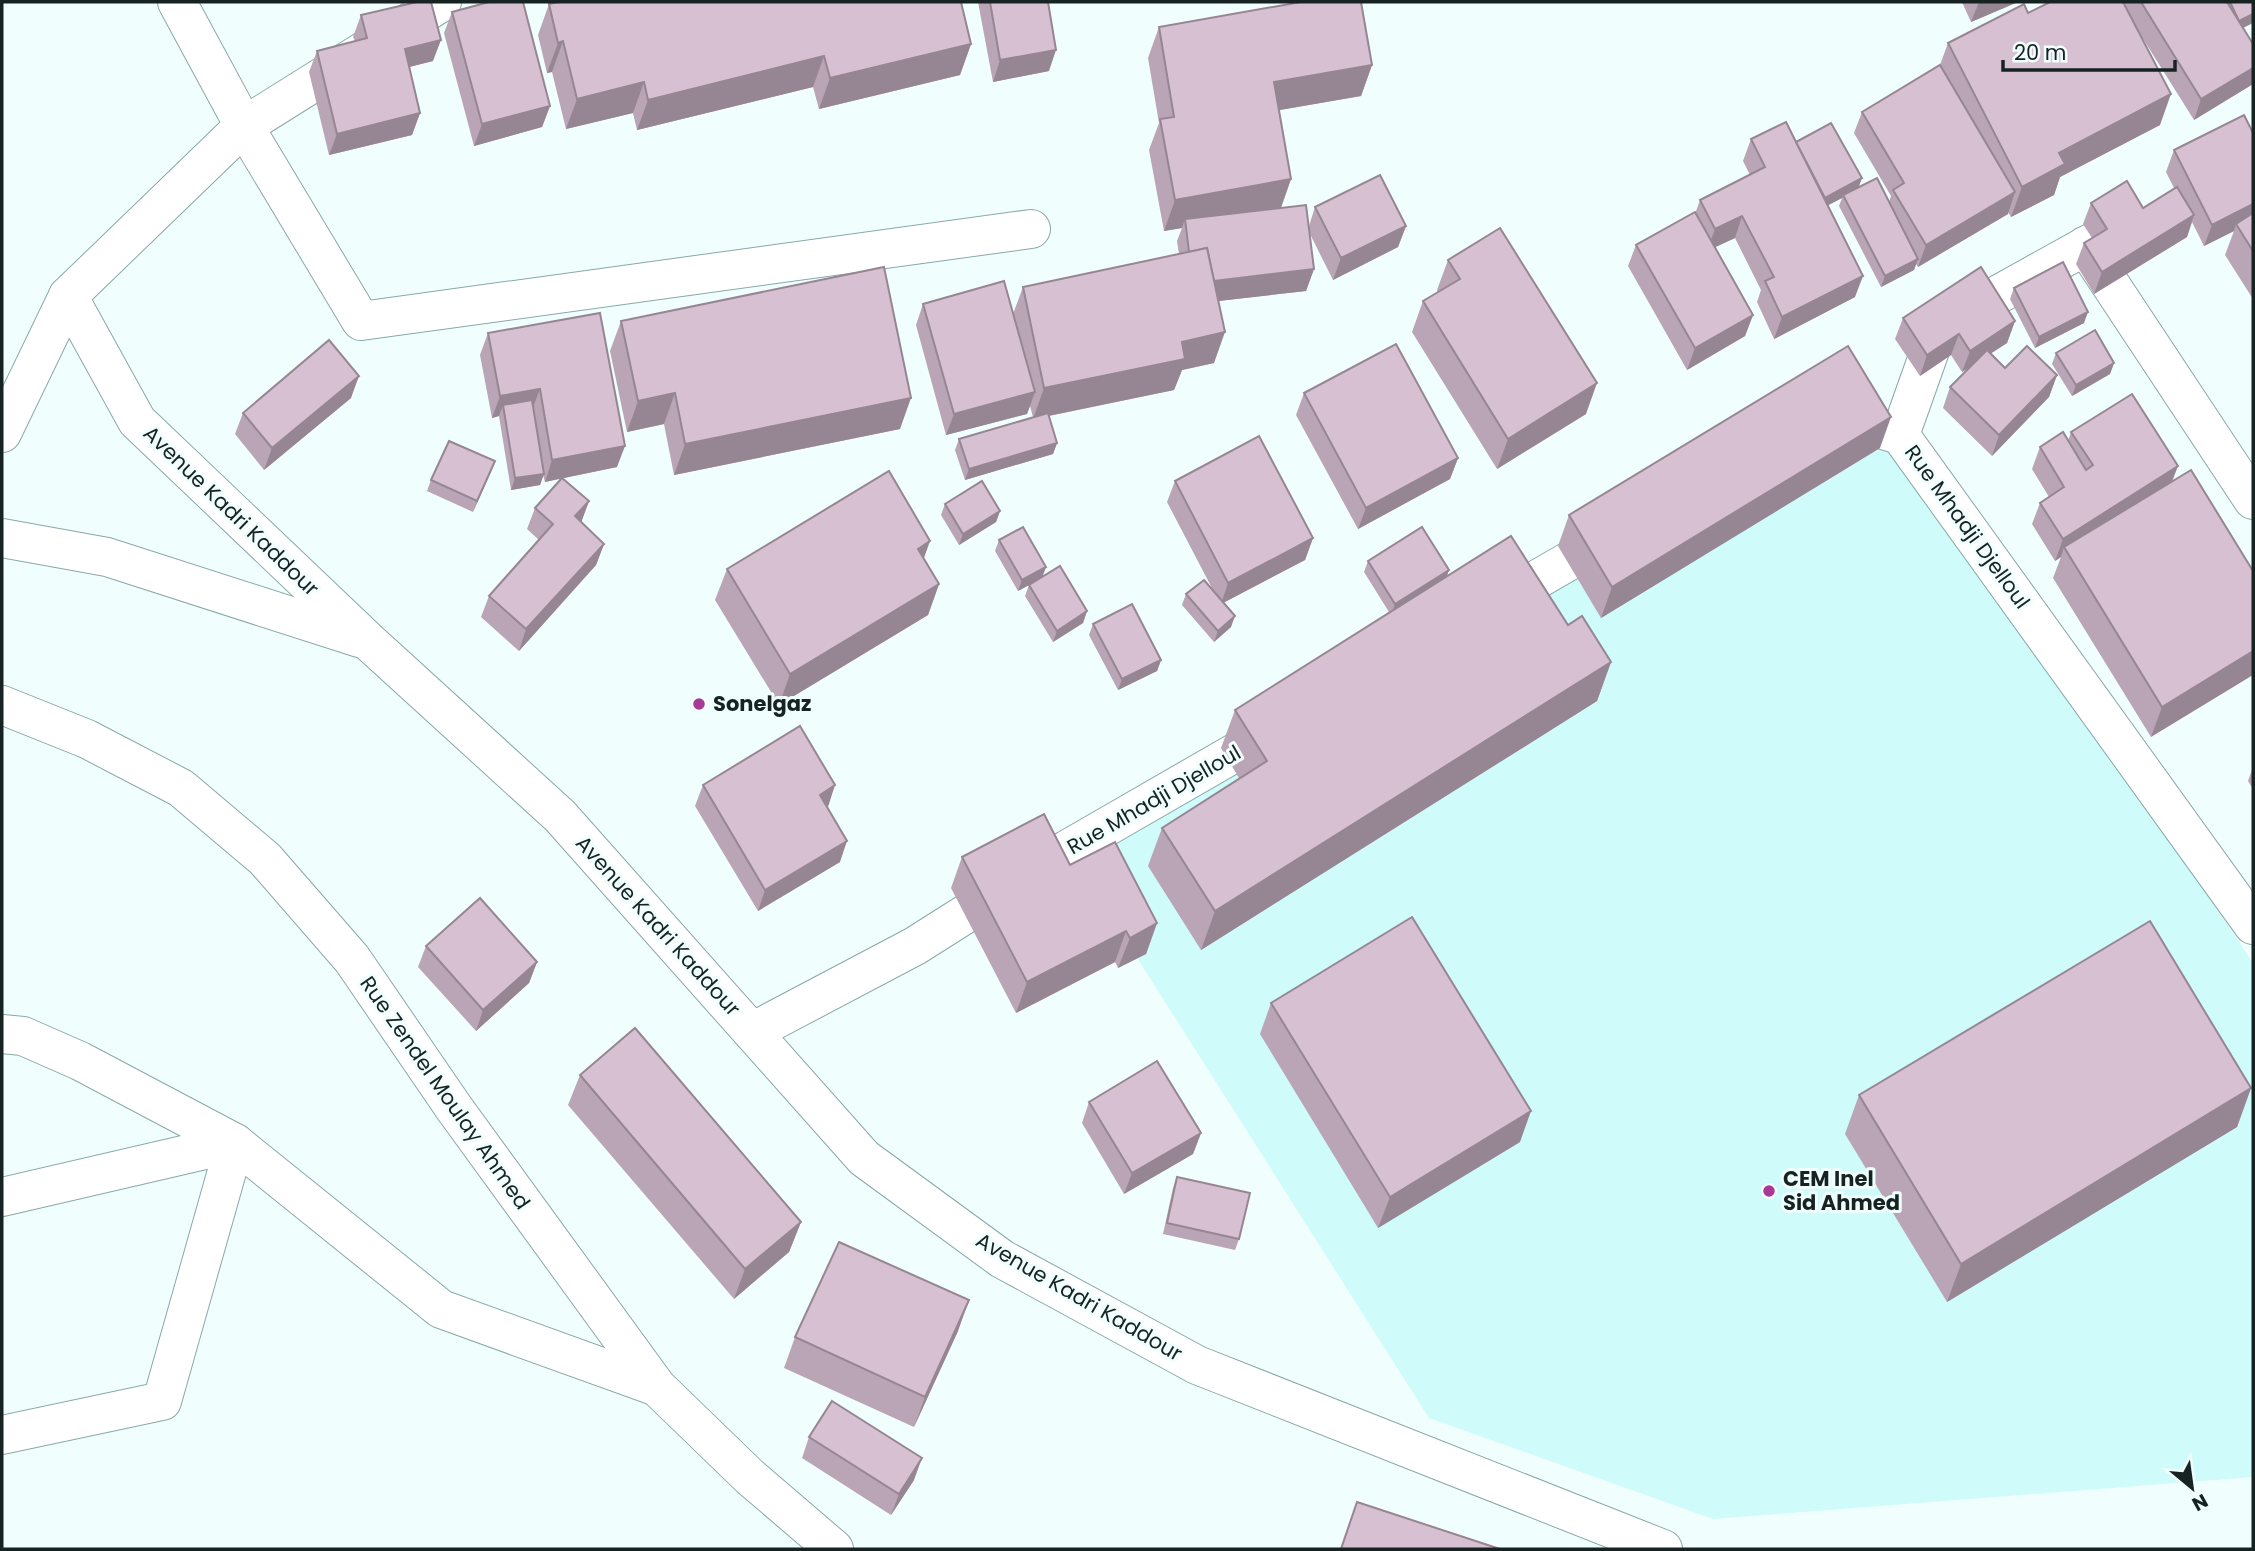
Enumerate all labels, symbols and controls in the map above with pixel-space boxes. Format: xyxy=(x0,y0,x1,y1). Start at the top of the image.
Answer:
scale bar xyxy=(2003,28,2174,72)
text: 20 m xyxy=(2014,38,2067,67)
street label: Avenue Kadri Kaddour xyxy=(137,419,326,602)
street label: Rue Mhadji Djelloul xyxy=(1898,439,2037,615)
place label: Sonelgaz xyxy=(713,689,812,718)
marker: Sonelgaz xyxy=(691,696,707,712)
street label: Rue Mhadji Djelloul xyxy=(1062,738,1246,861)
street label: Avenue Kadri Kaddour xyxy=(569,829,748,1022)
street label: Rue Zendel Moulay Ahmed xyxy=(354,970,537,1215)
place label: CEM Inel Sid Ahmed xyxy=(1783,1164,1900,1217)
marker: CEM Inel Sid Ahmed xyxy=(1761,1183,1777,1199)
street label: Avenue Kadri Kaddour xyxy=(971,1226,1188,1368)
north arrow xyxy=(2157,1453,2227,1523)
text: N xyxy=(2187,1487,2213,1518)

